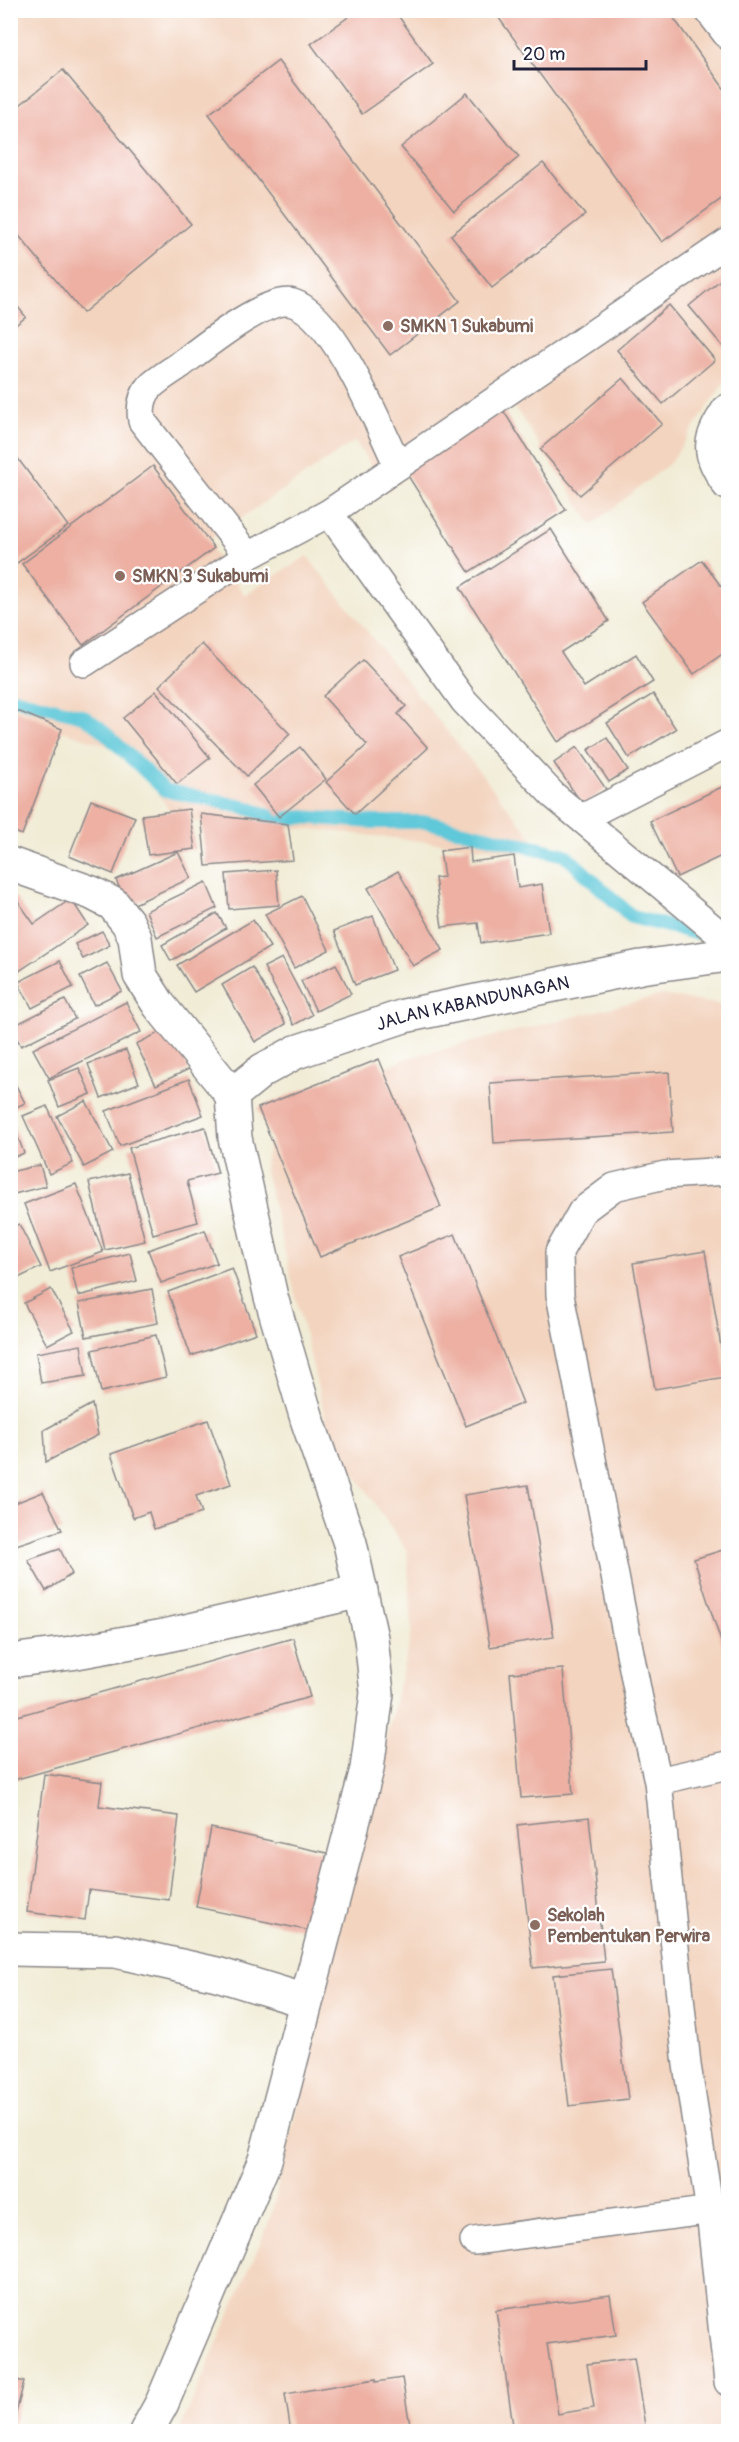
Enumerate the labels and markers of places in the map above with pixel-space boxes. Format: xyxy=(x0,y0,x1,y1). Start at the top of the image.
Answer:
place label: SMKN 1 Sukabumi xyxy=(400,315,533,338)
marker: SMKN 1 Sukabumi xyxy=(381,319,395,333)
place label: SMKN 3 Sukabumi xyxy=(132,565,268,588)
marker: SMKN 3 Sukabumi xyxy=(113,569,127,583)
place label: Sekolah Pembentukan Perwira xyxy=(547,1904,711,1948)
marker: Sekolah Pembentukan Perwira xyxy=(528,1918,542,1932)

